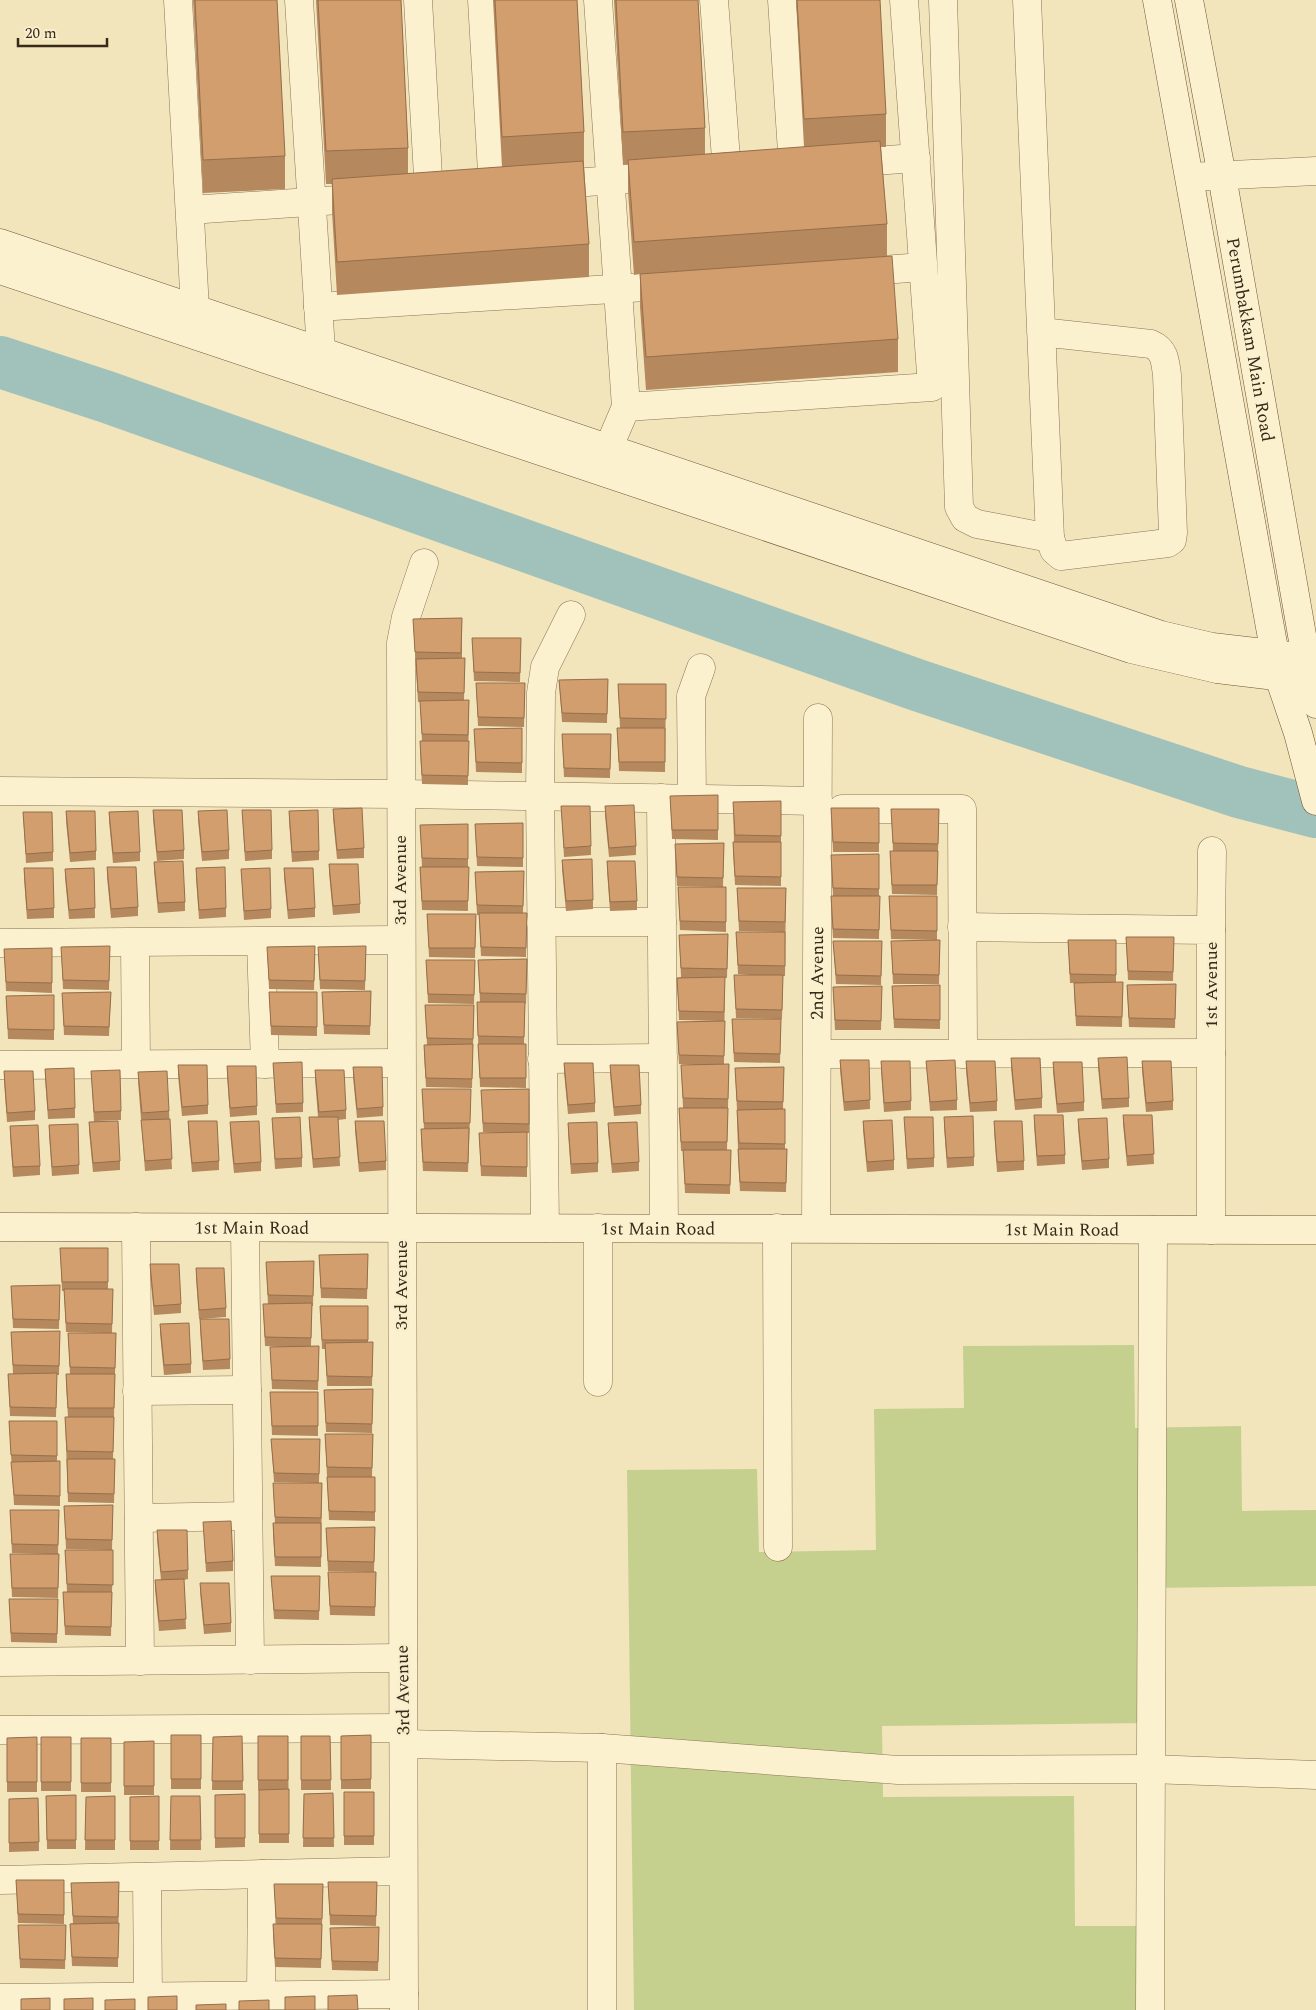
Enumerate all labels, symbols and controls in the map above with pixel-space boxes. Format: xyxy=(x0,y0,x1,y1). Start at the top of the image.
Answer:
scale bar xyxy=(18,15,106,47)
text: 20 m xyxy=(25,22,57,45)
street label: Perumbakkam Main Road xyxy=(1219,235,1282,444)
street label: 3rd Avenue xyxy=(387,835,414,925)
street label: 2nd Avenue xyxy=(803,926,831,1020)
street label: 1st Avenue xyxy=(1198,942,1225,1028)
street label: 1st Main Road xyxy=(195,1214,309,1241)
street label: 1st Main Road xyxy=(601,1215,715,1242)
street label: 1st Main Road xyxy=(1005,1216,1119,1243)
street label: 3rd Avenue xyxy=(388,1240,415,1330)
street label: 3rd Avenue xyxy=(389,1645,417,1735)

